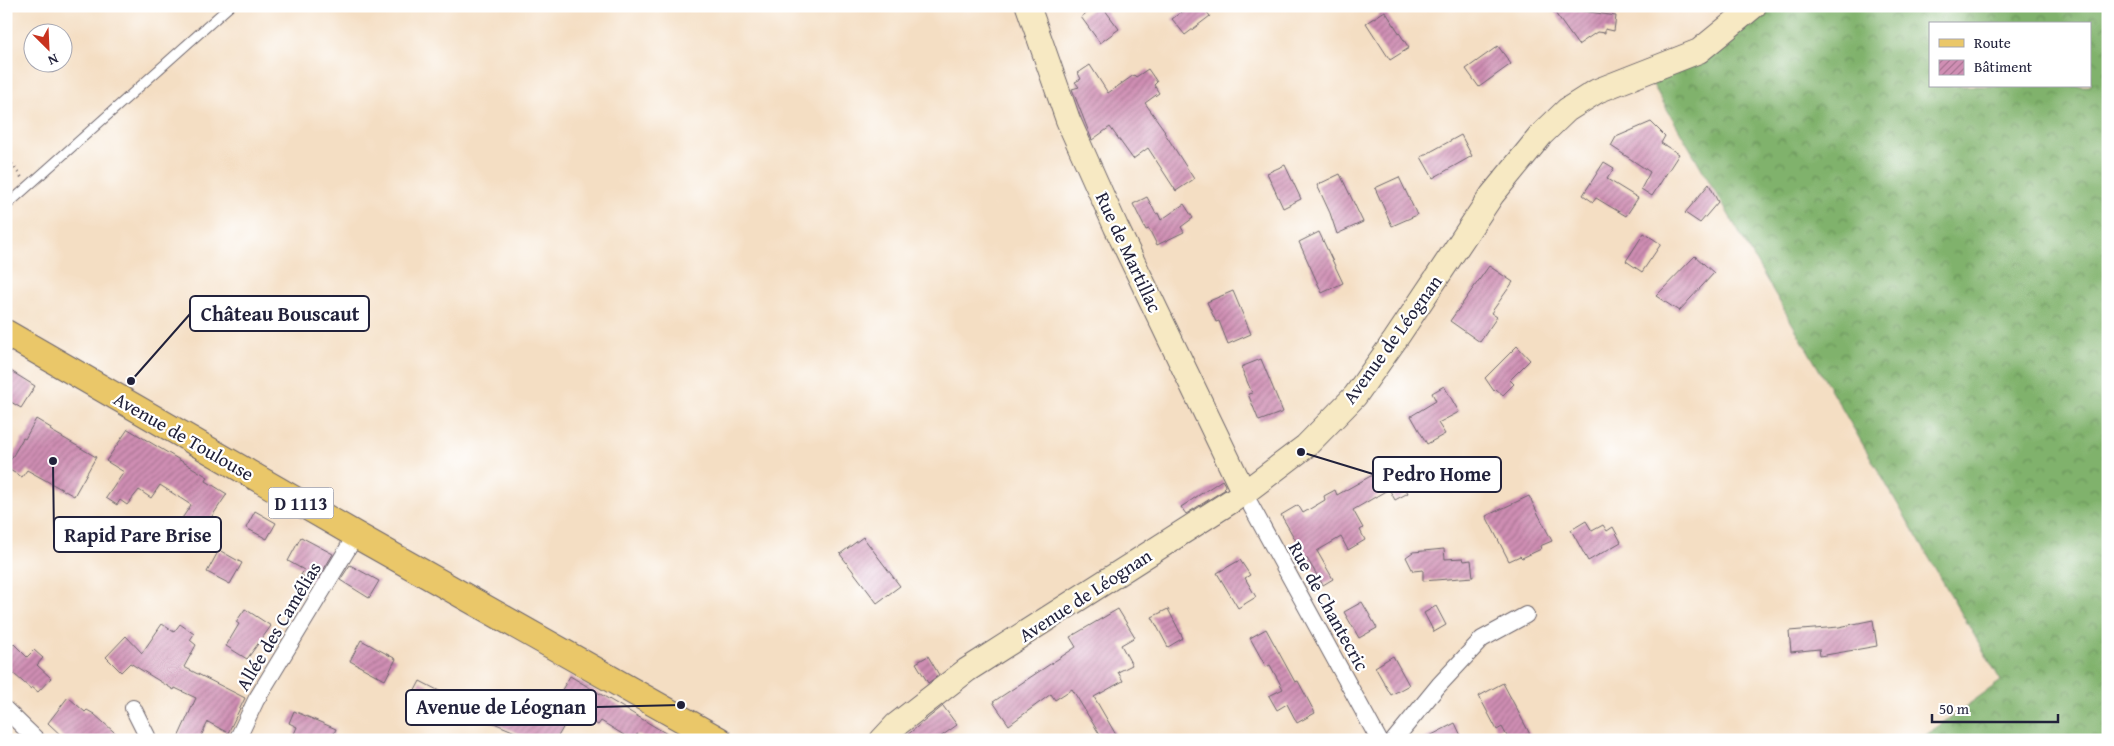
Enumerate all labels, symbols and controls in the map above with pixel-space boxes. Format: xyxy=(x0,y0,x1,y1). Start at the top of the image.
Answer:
north arrow xyxy=(22,22,72,72)
legend xyxy=(1929,22,2092,88)
text: Route xyxy=(1974,32,2011,53)
text: N xyxy=(44,49,62,71)
text: Bâtiment xyxy=(1974,56,2033,77)
street label: Rue de Martillac xyxy=(1089,187,1169,317)
street label: Avenue de Léognan xyxy=(1336,268,1449,409)
callout: Château Bouscaut xyxy=(190,296,369,331)
text: Château Bouscaut xyxy=(201,299,360,328)
street label: Avenue de Toulouse xyxy=(109,385,259,488)
callout: Pedro Home xyxy=(1373,457,1501,492)
text: Pedro Home xyxy=(1383,459,1491,488)
road number: D 1113 xyxy=(268,488,334,518)
callout: Rapid Pare Brise xyxy=(54,517,221,552)
text: Rapid Pare Brise xyxy=(64,520,212,549)
street label: Rue de Chantecric xyxy=(1282,536,1376,676)
street label: Avenue de Léognan xyxy=(1013,541,1157,649)
street label: Allée des Camélias xyxy=(228,556,328,696)
callout: Avenue de Léognan xyxy=(406,690,596,725)
scale bar xyxy=(1932,691,2058,723)
text: Avenue de Léognan xyxy=(416,692,586,721)
text: 50 m xyxy=(1939,698,1970,719)

